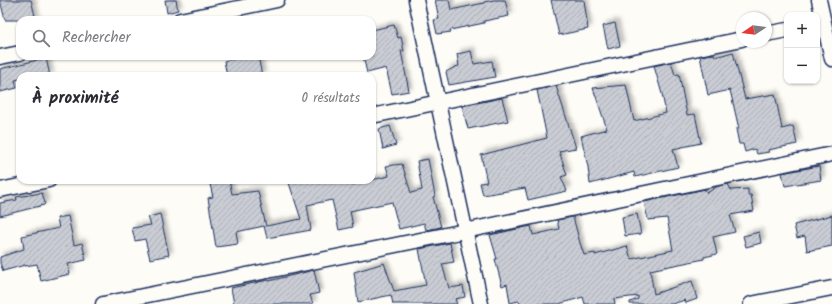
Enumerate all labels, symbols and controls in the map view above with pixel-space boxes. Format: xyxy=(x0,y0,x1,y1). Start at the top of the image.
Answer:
north arrow xyxy=(736,12,772,48)
map controls xyxy=(784,12,820,84)
button: + xyxy=(784,12,820,48)
search box xyxy=(16,16,376,60)
text: Rechercher xyxy=(62,26,130,50)
icon: search xyxy=(30,27,52,49)
button: − xyxy=(784,48,820,84)
text: À proximité xyxy=(32,85,119,112)
text: 0 résultats xyxy=(302,88,360,109)

